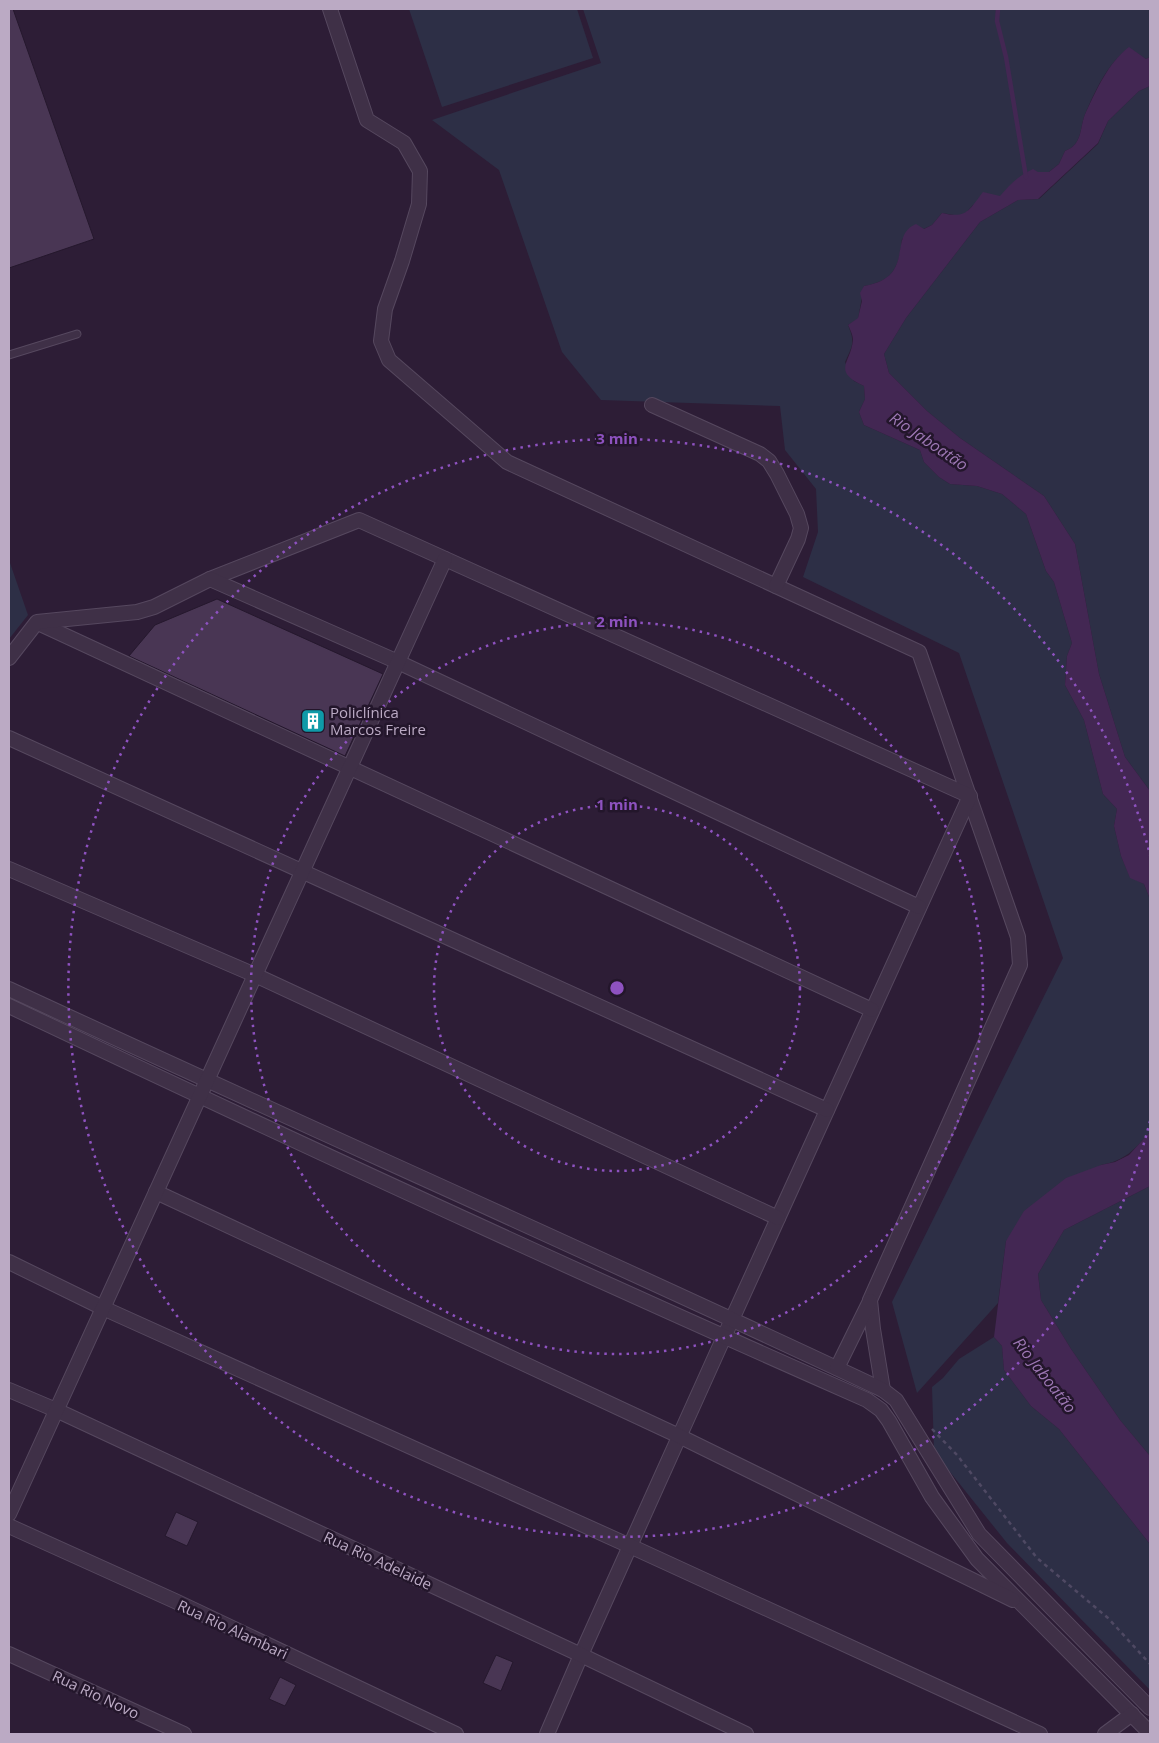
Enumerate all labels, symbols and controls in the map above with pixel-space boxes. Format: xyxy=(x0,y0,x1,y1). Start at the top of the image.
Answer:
water label: Rio Jaboatão xyxy=(885,407,973,475)
text: 3 min xyxy=(596,428,638,448)
text: 2 min xyxy=(596,611,638,631)
place label: Policlínica Marcos Freire xyxy=(330,702,426,739)
building icon: Policlínica Marcos Freire xyxy=(300,708,326,734)
text: 1 min xyxy=(596,794,638,814)
centre of rings xyxy=(608,979,626,997)
water label: Rio Jaboatão xyxy=(1009,1333,1081,1417)
street label: Rua Rio Adelaide xyxy=(321,1526,435,1594)
street label: Rua Rio Alambari xyxy=(175,1595,291,1663)
street label: Rua Rio Novo xyxy=(49,1665,143,1723)

